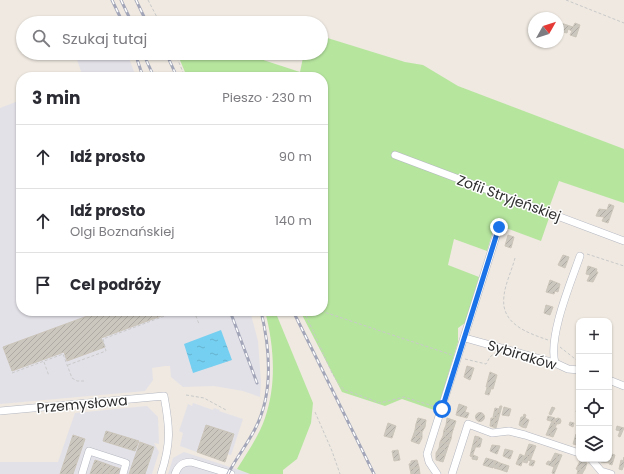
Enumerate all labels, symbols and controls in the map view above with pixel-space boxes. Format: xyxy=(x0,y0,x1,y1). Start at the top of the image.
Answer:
north arrow xyxy=(528,12,564,48)
search box xyxy=(16,16,328,60)
icon: search xyxy=(30,27,52,49)
text: Szukaj tutaj xyxy=(62,28,147,49)
text: 3 min xyxy=(32,86,80,110)
text: Pieszo · 230 m xyxy=(222,88,312,107)
icon: ahead xyxy=(32,146,54,168)
text: Idź prosto xyxy=(70,146,145,167)
text: 90 m xyxy=(279,147,312,166)
street label: Zofii Stryjeńskiej xyxy=(454,170,564,226)
text: Idź prosto xyxy=(70,200,145,221)
icon: ahead xyxy=(32,210,54,232)
text: 140 m xyxy=(275,211,312,230)
route end xyxy=(490,218,508,236)
text: Olgi Boznańskiej xyxy=(70,222,174,241)
icon: arrive xyxy=(32,274,54,296)
text: Cel podróży xyxy=(70,274,161,295)
map controls xyxy=(576,318,612,462)
button: + xyxy=(576,318,612,354)
street label: Sybiraków xyxy=(485,335,560,375)
button: − xyxy=(576,354,612,390)
street label: Przemysłowa xyxy=(36,390,128,418)
button: locate xyxy=(576,390,612,426)
route start xyxy=(433,400,451,418)
button: layers xyxy=(576,426,612,462)

